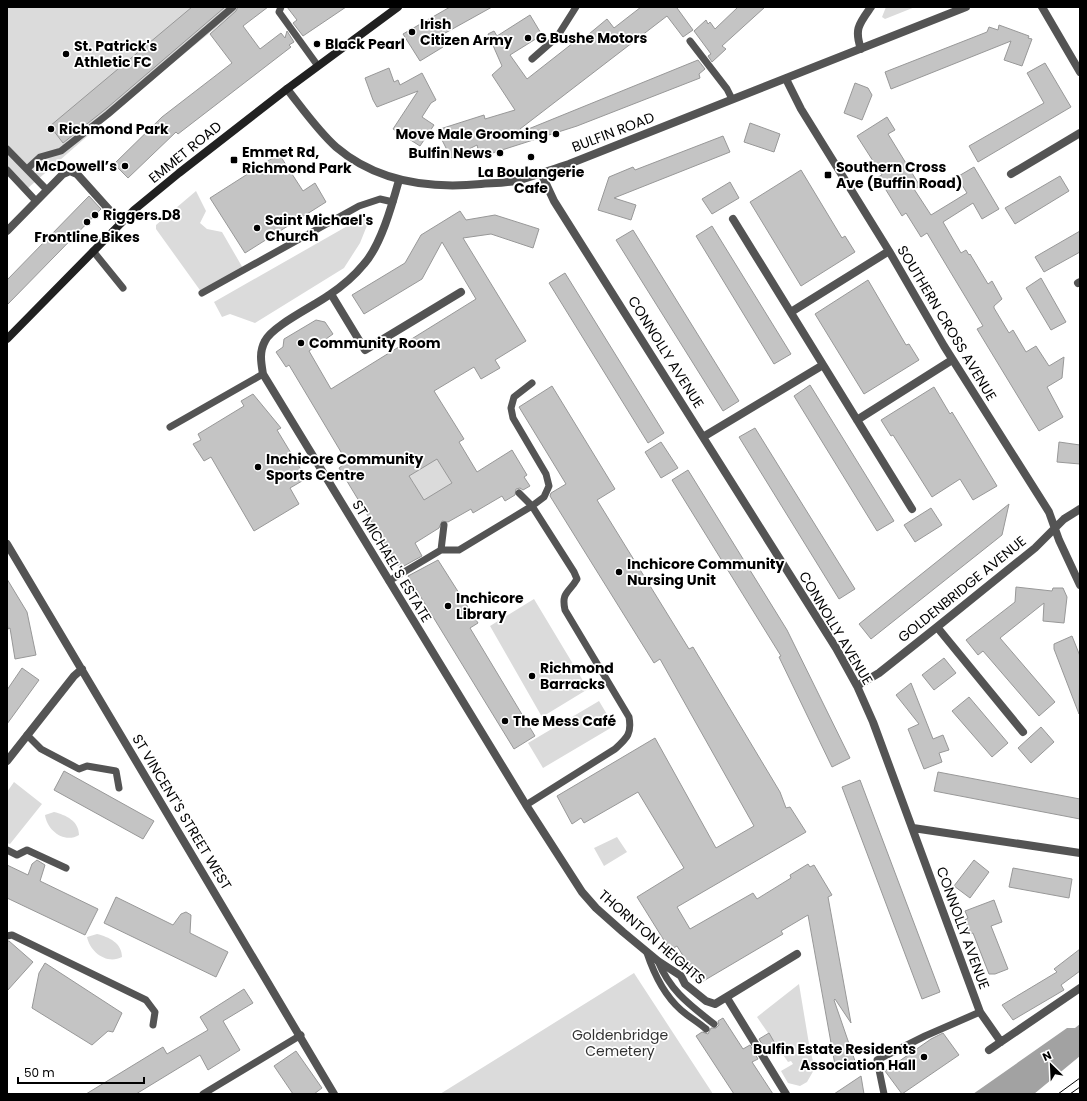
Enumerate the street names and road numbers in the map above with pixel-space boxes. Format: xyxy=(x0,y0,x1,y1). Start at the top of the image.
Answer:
street label: BULFIN ROAD xyxy=(569,107,657,157)
street label: EMMET ROAD xyxy=(144,116,226,188)
street label: SOUTHERN CROSS AVENUE xyxy=(893,241,1001,405)
street label: CONNOLLY AVENUE xyxy=(623,292,709,412)
street label: ST MICHAEL'S ESTATE xyxy=(347,496,437,626)
street label: GOLDENBRIDGE AVENUE xyxy=(894,531,1030,647)
street label: CONNOLLY AVENUE xyxy=(794,568,878,688)
street label: ST VINCENT'S STREET WEST xyxy=(127,730,237,894)
street label: CONNOLLY AVENUE xyxy=(932,864,994,992)
street label: THORNTON HEIGHTS xyxy=(594,885,710,989)

